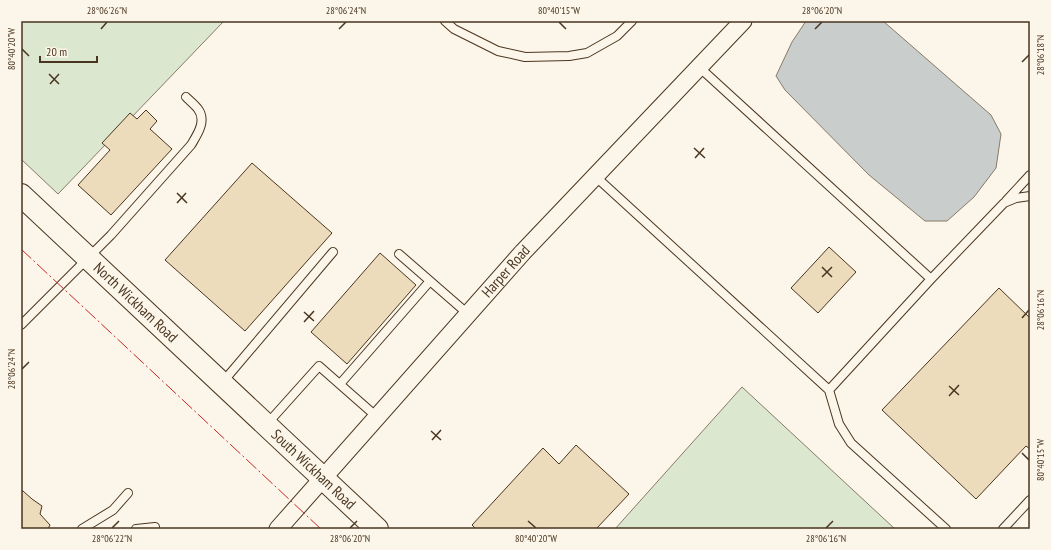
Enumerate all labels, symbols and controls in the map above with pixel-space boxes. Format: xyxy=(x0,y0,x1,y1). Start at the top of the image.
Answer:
text: 28°06'26"N xyxy=(87,4,127,17)
text: 28°06'24"N xyxy=(326,4,366,17)
text: 80°40'15"W xyxy=(538,4,580,17)
text: 28°06'20"N xyxy=(802,4,842,17)
text: 80°40'20"W xyxy=(5,28,18,70)
text: 28°06'18"N xyxy=(1034,35,1047,75)
scale bar xyxy=(40,38,97,64)
text: 20 m xyxy=(46,44,67,59)
street label: Harper Road xyxy=(477,241,534,301)
street label: North Wickham Road xyxy=(90,258,182,346)
text: 28°06'16"N xyxy=(1034,290,1047,330)
text: 28°06'24"N xyxy=(5,349,18,389)
street label: South Wickham Road xyxy=(268,425,360,513)
text: 80°40'15"W xyxy=(1034,439,1047,481)
text: 28°06'22"N xyxy=(92,532,132,545)
text: 28°06'20"N xyxy=(330,532,370,545)
text: 80°40'20"W xyxy=(515,532,557,545)
text: 28°06'16"N xyxy=(806,532,846,545)

